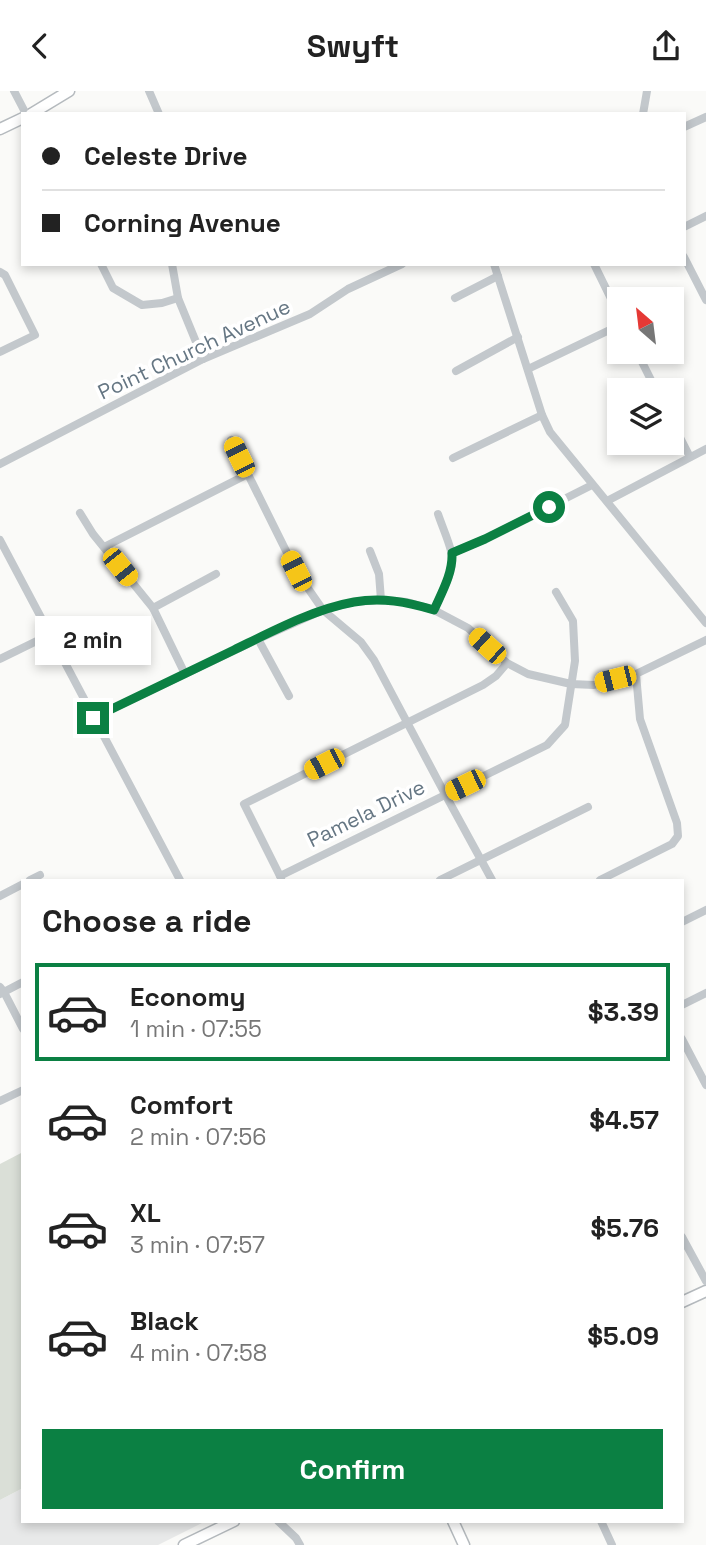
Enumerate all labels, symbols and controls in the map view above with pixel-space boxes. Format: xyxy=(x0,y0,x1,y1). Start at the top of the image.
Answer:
text: Swyft xyxy=(307,26,399,66)
icon: back xyxy=(21,27,59,65)
icon: share xyxy=(647,27,685,65)
text: Celeste Drive xyxy=(84,139,247,173)
text: Corning Avenue xyxy=(84,206,281,240)
north arrow xyxy=(607,287,684,364)
map controls xyxy=(607,287,684,455)
street label: Point Church Avenue xyxy=(93,293,295,405)
button: layers xyxy=(607,378,684,455)
car xyxy=(221,434,258,480)
route start xyxy=(533,491,565,523)
car xyxy=(99,544,142,590)
car xyxy=(278,548,315,594)
callout: 2 min xyxy=(35,617,151,665)
car xyxy=(465,624,510,668)
text: 2 min xyxy=(63,625,123,655)
car xyxy=(593,664,638,694)
route end xyxy=(77,702,109,734)
car xyxy=(301,745,348,783)
car xyxy=(442,766,489,804)
street label: Pamela Drive xyxy=(303,773,429,853)
text: Choose a ride xyxy=(42,901,252,941)
text: Economy xyxy=(130,980,246,1014)
icon: car xyxy=(46,981,109,1044)
text: $3.39 xyxy=(588,995,659,1029)
text: 1 min · 07:55 xyxy=(130,1014,262,1044)
text: Comfort xyxy=(130,1088,233,1122)
icon: car xyxy=(46,1089,109,1152)
text: $4.57 xyxy=(589,1103,659,1137)
text: 2 min · 07:56 xyxy=(130,1122,266,1152)
text: XL xyxy=(130,1196,161,1230)
icon: car xyxy=(46,1197,109,1260)
text: $5.76 xyxy=(590,1211,659,1245)
text: 3 min · 07:57 xyxy=(130,1230,265,1260)
text: Black xyxy=(130,1304,199,1338)
icon: car xyxy=(46,1305,109,1368)
text: $5.09 xyxy=(587,1319,659,1353)
text: 4 min · 07:58 xyxy=(130,1338,267,1368)
button: Confirm xyxy=(42,1429,663,1509)

